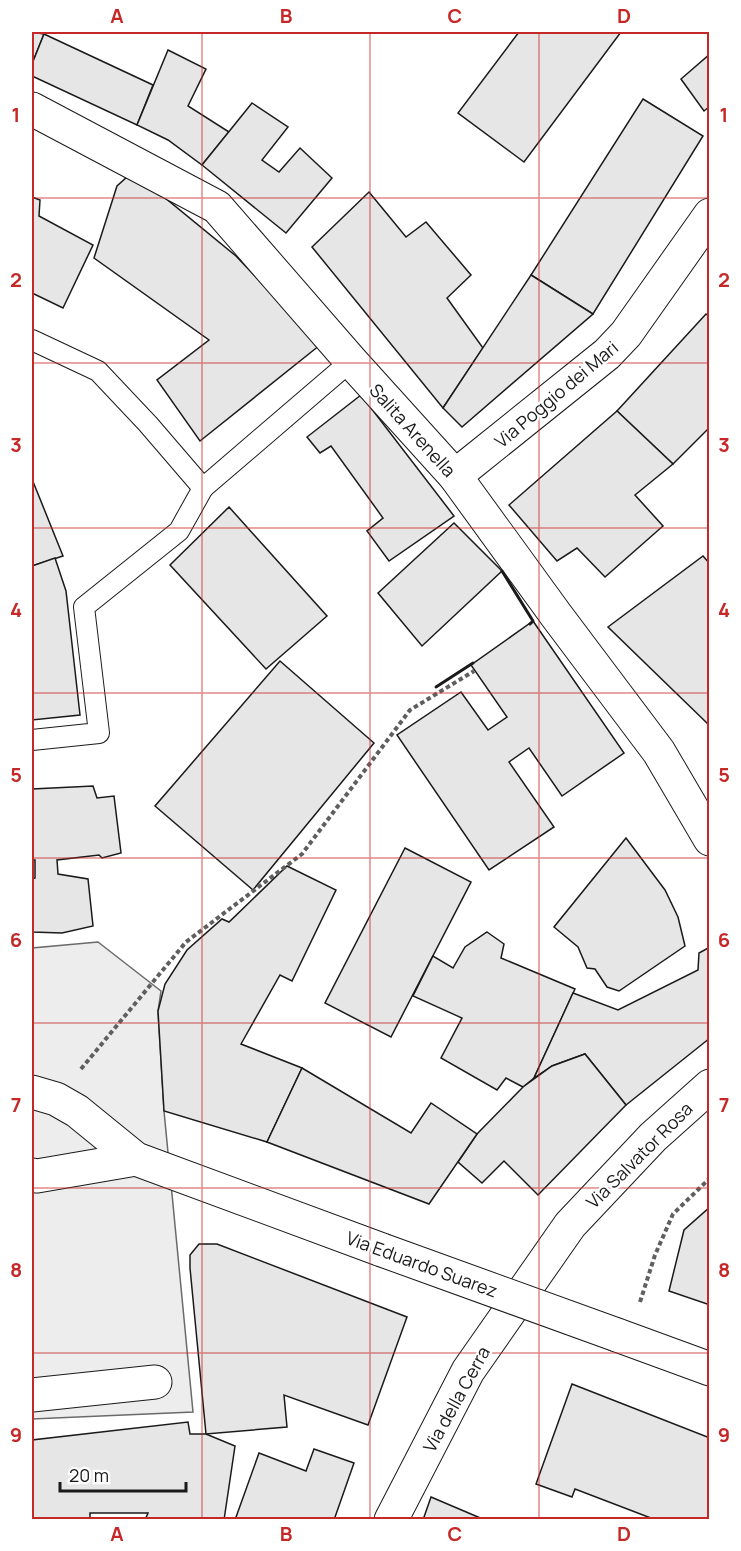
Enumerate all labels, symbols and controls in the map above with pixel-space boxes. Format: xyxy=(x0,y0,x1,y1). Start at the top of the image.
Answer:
text: A xyxy=(110,2,124,29)
text: B xyxy=(280,2,293,29)
text: C xyxy=(448,2,462,29)
text: D xyxy=(617,2,631,29)
text: 1 xyxy=(12,101,20,128)
text: 1 xyxy=(720,101,728,128)
text: 2 xyxy=(10,266,22,293)
text: 2 xyxy=(718,266,730,293)
street label: Via Poggio dei Mari xyxy=(489,335,623,453)
street label: Salita Arenella xyxy=(365,378,461,482)
text: 3 xyxy=(10,431,22,458)
text: 3 xyxy=(718,431,730,458)
text: 4 xyxy=(10,596,22,623)
text: 4 xyxy=(718,596,730,623)
text: 5 xyxy=(10,761,22,788)
text: 5 xyxy=(718,761,730,788)
text: 6 xyxy=(10,926,22,953)
text: 6 xyxy=(718,926,730,953)
text: 7 xyxy=(11,1091,21,1118)
text: 7 xyxy=(719,1091,729,1118)
street label: Via Salvator Rosa xyxy=(581,1097,697,1213)
street label: Via Eduardo Suarez xyxy=(343,1225,501,1303)
text: 8 xyxy=(10,1256,22,1283)
text: 8 xyxy=(718,1256,730,1283)
street label: Via della Cerra xyxy=(417,1342,495,1456)
text: 9 xyxy=(10,1421,22,1448)
text: 9 xyxy=(718,1421,730,1448)
scale bar xyxy=(60,1455,186,1493)
text: 20 m xyxy=(69,1463,109,1487)
text: A xyxy=(110,1520,124,1547)
text: B xyxy=(280,1520,293,1547)
text: C xyxy=(448,1520,462,1547)
text: D xyxy=(617,1520,631,1547)

